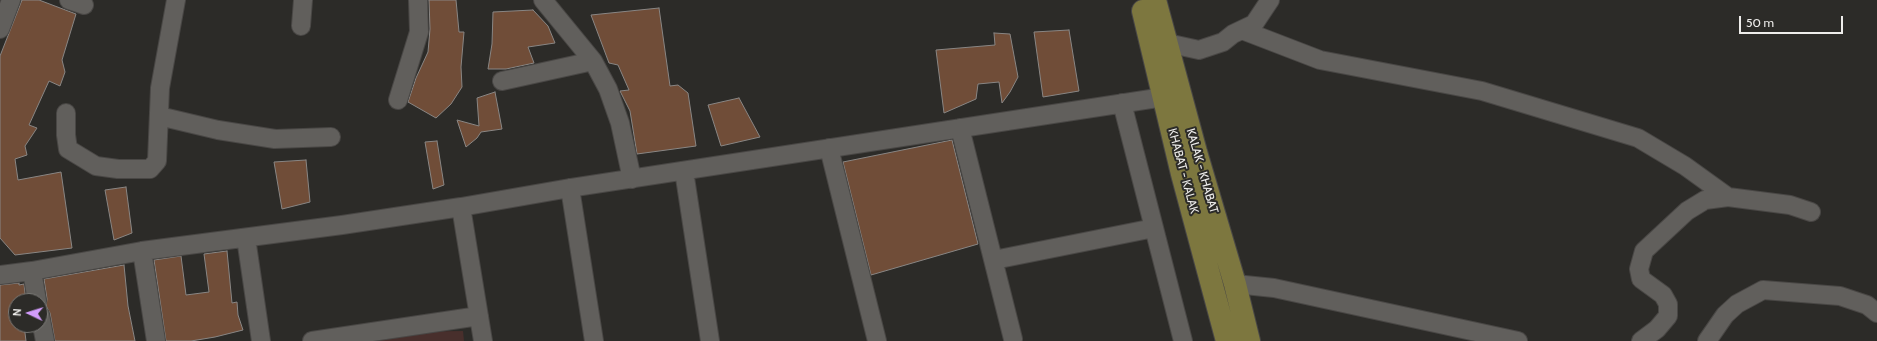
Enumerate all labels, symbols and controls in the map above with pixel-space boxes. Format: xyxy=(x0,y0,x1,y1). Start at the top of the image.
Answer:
scale bar xyxy=(1741,8,1845,34)
text: 50 m xyxy=(1746,15,1774,30)
street label: KHABAT - KALAK xyxy=(1165,127,1201,215)
street label: KALAK - KHABAT xyxy=(1183,127,1221,215)
north arrow xyxy=(8,293,48,333)
text: N xyxy=(10,308,24,317)

